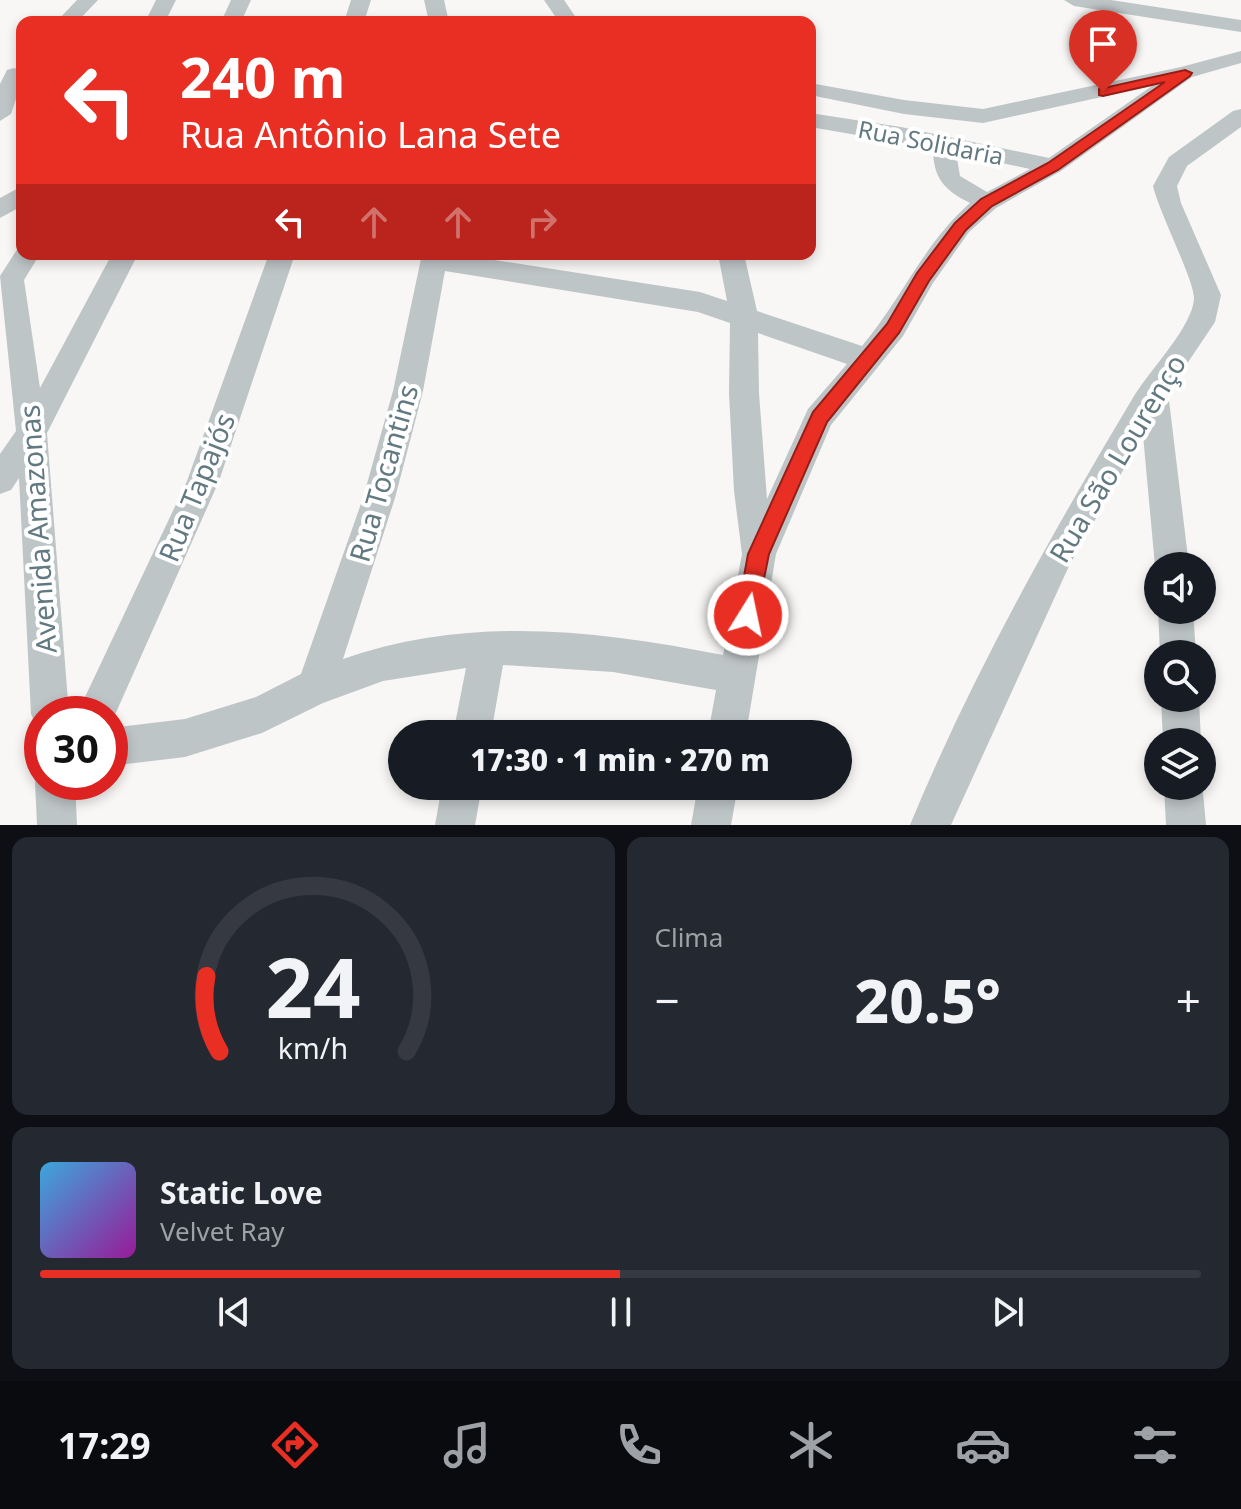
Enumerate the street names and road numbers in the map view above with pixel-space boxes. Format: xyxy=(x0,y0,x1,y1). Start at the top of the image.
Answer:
street label: Rua Solidaria xyxy=(856,112,1006,172)
street label: Rua São Lourenço xyxy=(1040,347,1194,569)
street label: Rua Tocantins xyxy=(340,380,426,566)
street label: Avenida Amazonas xyxy=(9,404,65,654)
street label: Rua Tapajós xyxy=(149,407,243,567)

